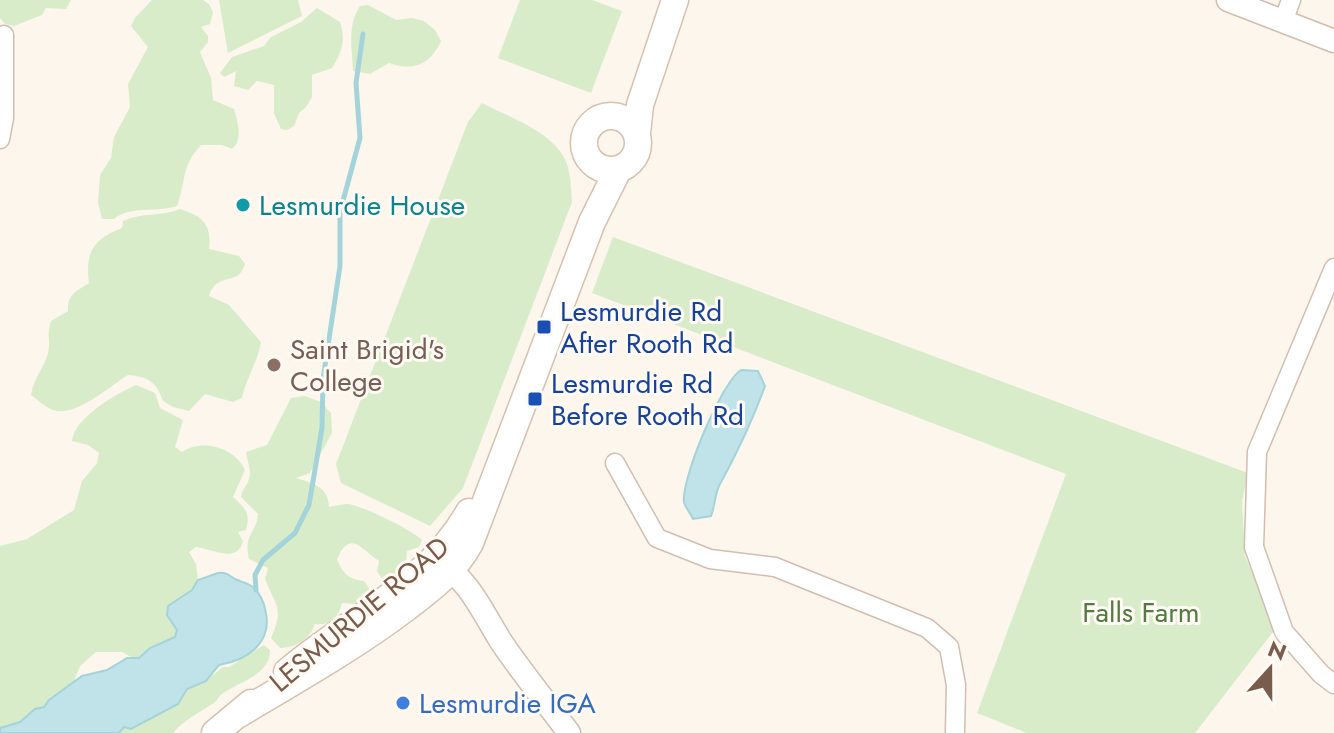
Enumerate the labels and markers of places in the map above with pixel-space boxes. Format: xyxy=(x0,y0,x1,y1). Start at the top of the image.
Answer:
place label: Lesmurdie House xyxy=(259,185,465,226)
marker: Lesmurdie House xyxy=(234,196,252,214)
place label: Lesmurdie Rd After Rooth Rd xyxy=(560,291,733,364)
marker: Lesmurdie Rd After Rooth Rd xyxy=(535,318,553,336)
place label: Saint Brigid's College xyxy=(290,329,444,402)
marker: Saint Brigid's College xyxy=(265,356,283,374)
place label: Lesmurdie Rd Before Rooth Rd xyxy=(551,363,744,436)
marker: Lesmurdie Rd Before Rooth Rd xyxy=(526,390,544,408)
place label: Lesmurdie IGA xyxy=(419,683,596,724)
marker: Lesmurdie IGA xyxy=(394,694,412,712)

